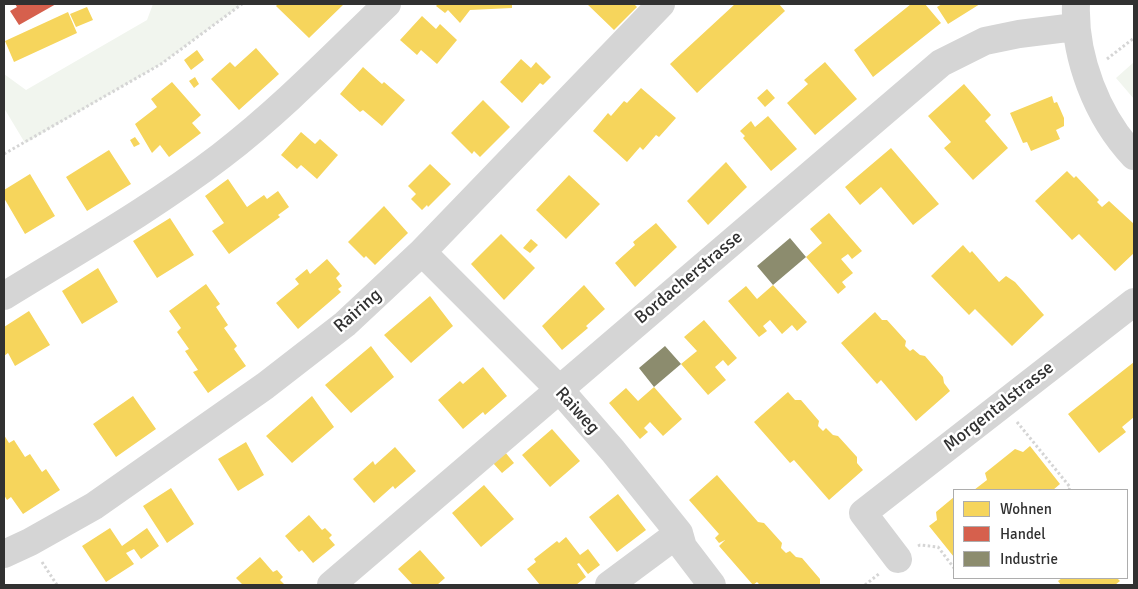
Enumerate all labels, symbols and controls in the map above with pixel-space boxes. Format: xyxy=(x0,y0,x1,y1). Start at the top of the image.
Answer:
street label: Bordacherstrasse xyxy=(631,227,747,329)
street label: Rairing xyxy=(330,285,386,337)
street label: Morgentalstrasse xyxy=(940,357,1058,457)
street label: Raiweg xyxy=(550,383,604,439)
legend xyxy=(953,489,1128,579)
text: Wohnen xyxy=(1000,500,1052,518)
text: Handel xyxy=(1000,525,1046,543)
text: Industrie xyxy=(1000,550,1058,568)

